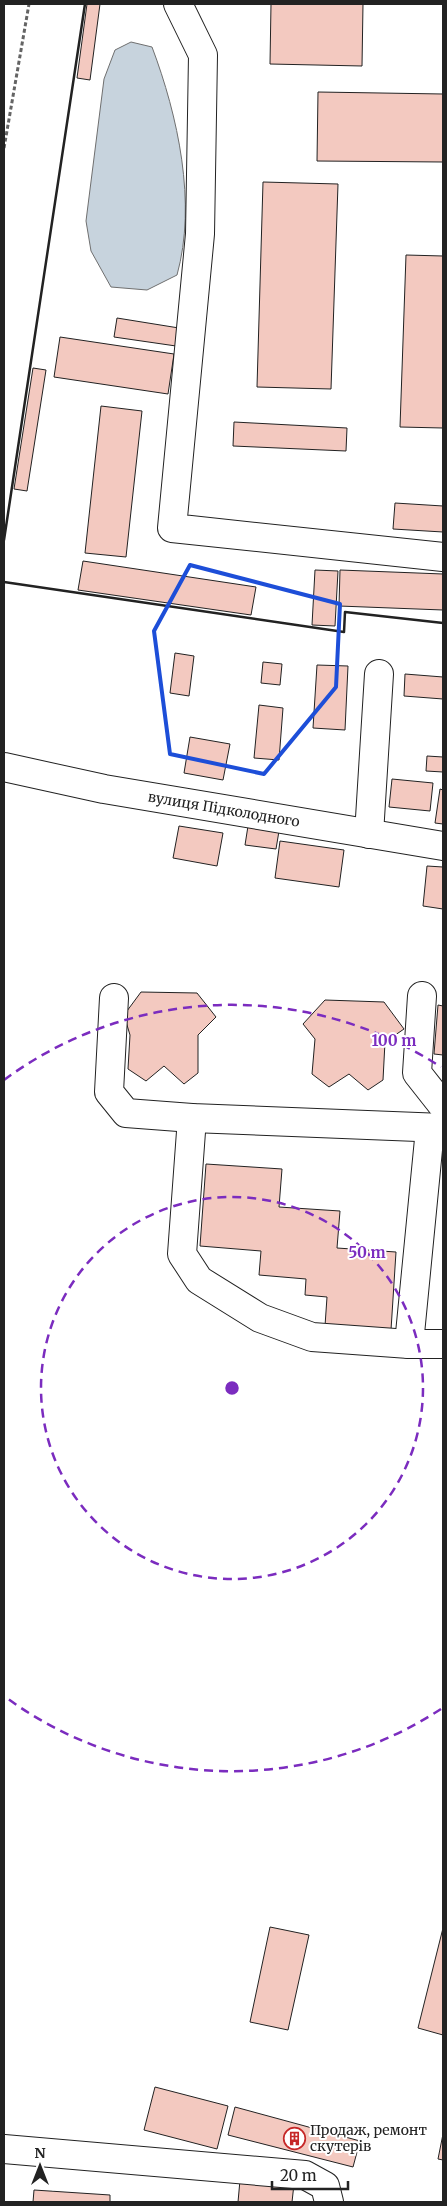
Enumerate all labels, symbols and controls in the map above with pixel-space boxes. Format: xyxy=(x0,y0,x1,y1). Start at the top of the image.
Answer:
street label: вулиця Підколодного xyxy=(147,788,301,831)
text: 100 m xyxy=(372,1031,416,1050)
text: 50 m xyxy=(348,1243,386,1262)
centre of rings xyxy=(223,1379,241,1397)
place label: Продаж, ремонт скутерів xyxy=(310,2121,427,2155)
building icon: Продаж, ремонт скутерів xyxy=(282,2126,306,2150)
north arrow xyxy=(15,2141,65,2191)
text: N xyxy=(34,2144,46,2162)
scale bar xyxy=(272,2158,348,2190)
text: 20 m xyxy=(280,2166,317,2185)

